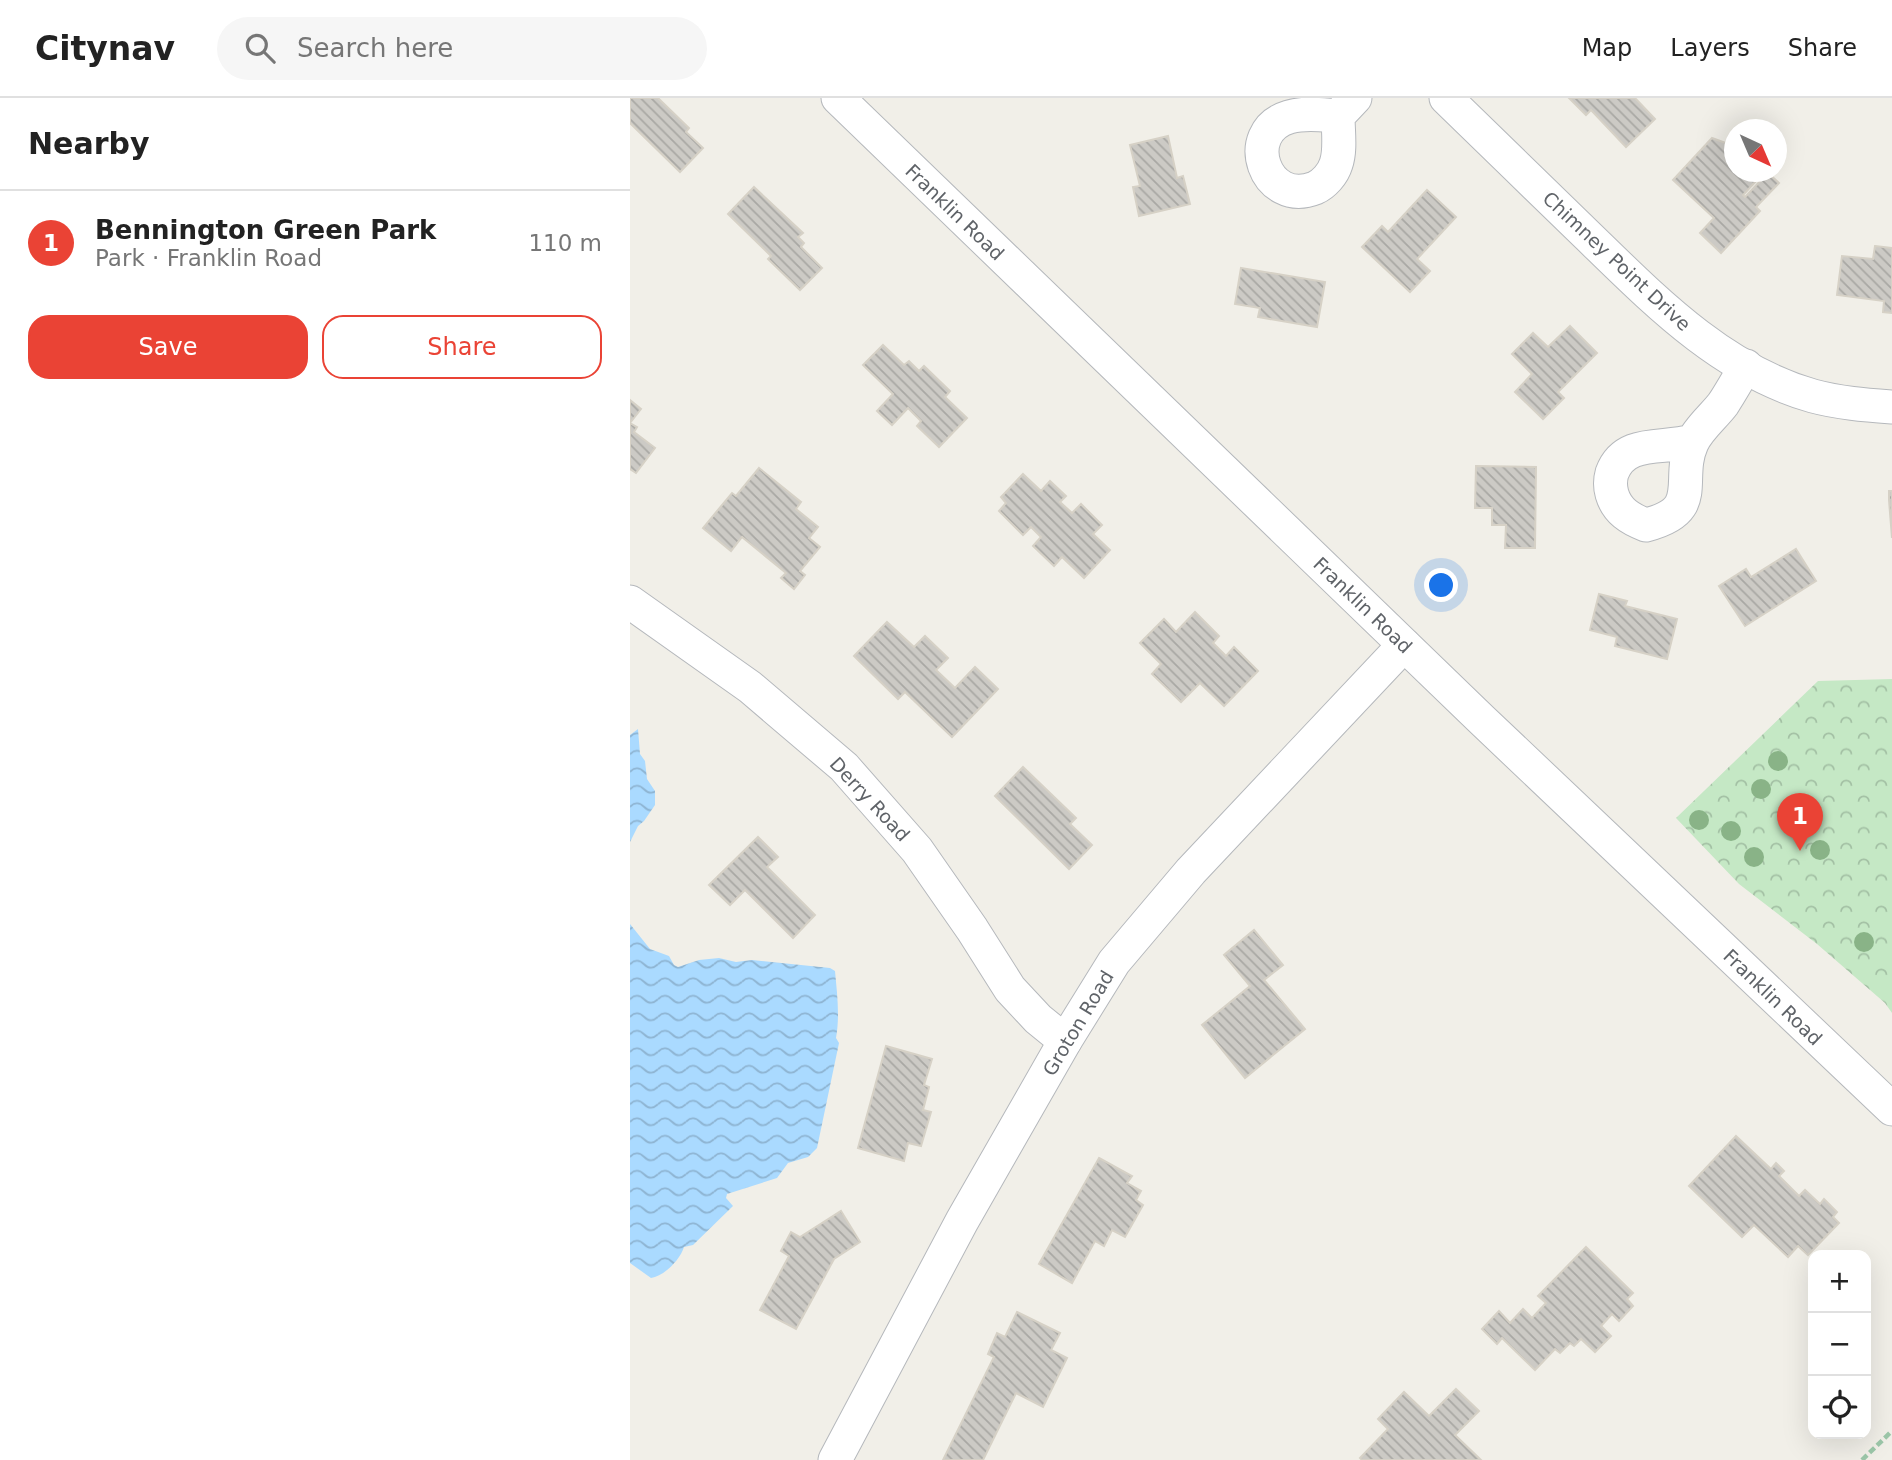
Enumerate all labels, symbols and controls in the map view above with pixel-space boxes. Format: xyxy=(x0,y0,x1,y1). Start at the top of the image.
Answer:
search box xyxy=(217,17,707,80)
text: Citynav xyxy=(35,29,175,68)
icon: search xyxy=(241,29,279,67)
text: Search here xyxy=(297,33,453,63)
text: Map xyxy=(1582,34,1632,62)
text: Layers xyxy=(1670,34,1750,62)
text: Share xyxy=(1788,34,1857,62)
north arrow xyxy=(1724,119,1787,182)
text: Nearby xyxy=(28,126,150,161)
street label: Franklin Road xyxy=(901,159,1009,265)
street label: Chimney Point Drive xyxy=(1539,187,1695,335)
text: Bennington Green Park xyxy=(95,215,436,245)
text: 1 xyxy=(43,230,59,256)
text: 110 m xyxy=(528,230,602,256)
text: Park · Franklin Road xyxy=(95,245,322,271)
button: Save xyxy=(28,315,308,379)
button: Share xyxy=(322,315,602,379)
street label: Franklin Road xyxy=(1309,552,1417,658)
your location xyxy=(1424,568,1458,602)
street label: Derry Road xyxy=(826,753,914,845)
pin: 1 xyxy=(1777,793,1823,851)
street label: Franklin Road xyxy=(1719,944,1827,1050)
street label: Groton Road xyxy=(1038,967,1118,1079)
map controls xyxy=(1808,1250,1871,1439)
button: + xyxy=(1808,1250,1871,1313)
button: − xyxy=(1808,1313,1871,1376)
button: locate xyxy=(1808,1376,1871,1439)

